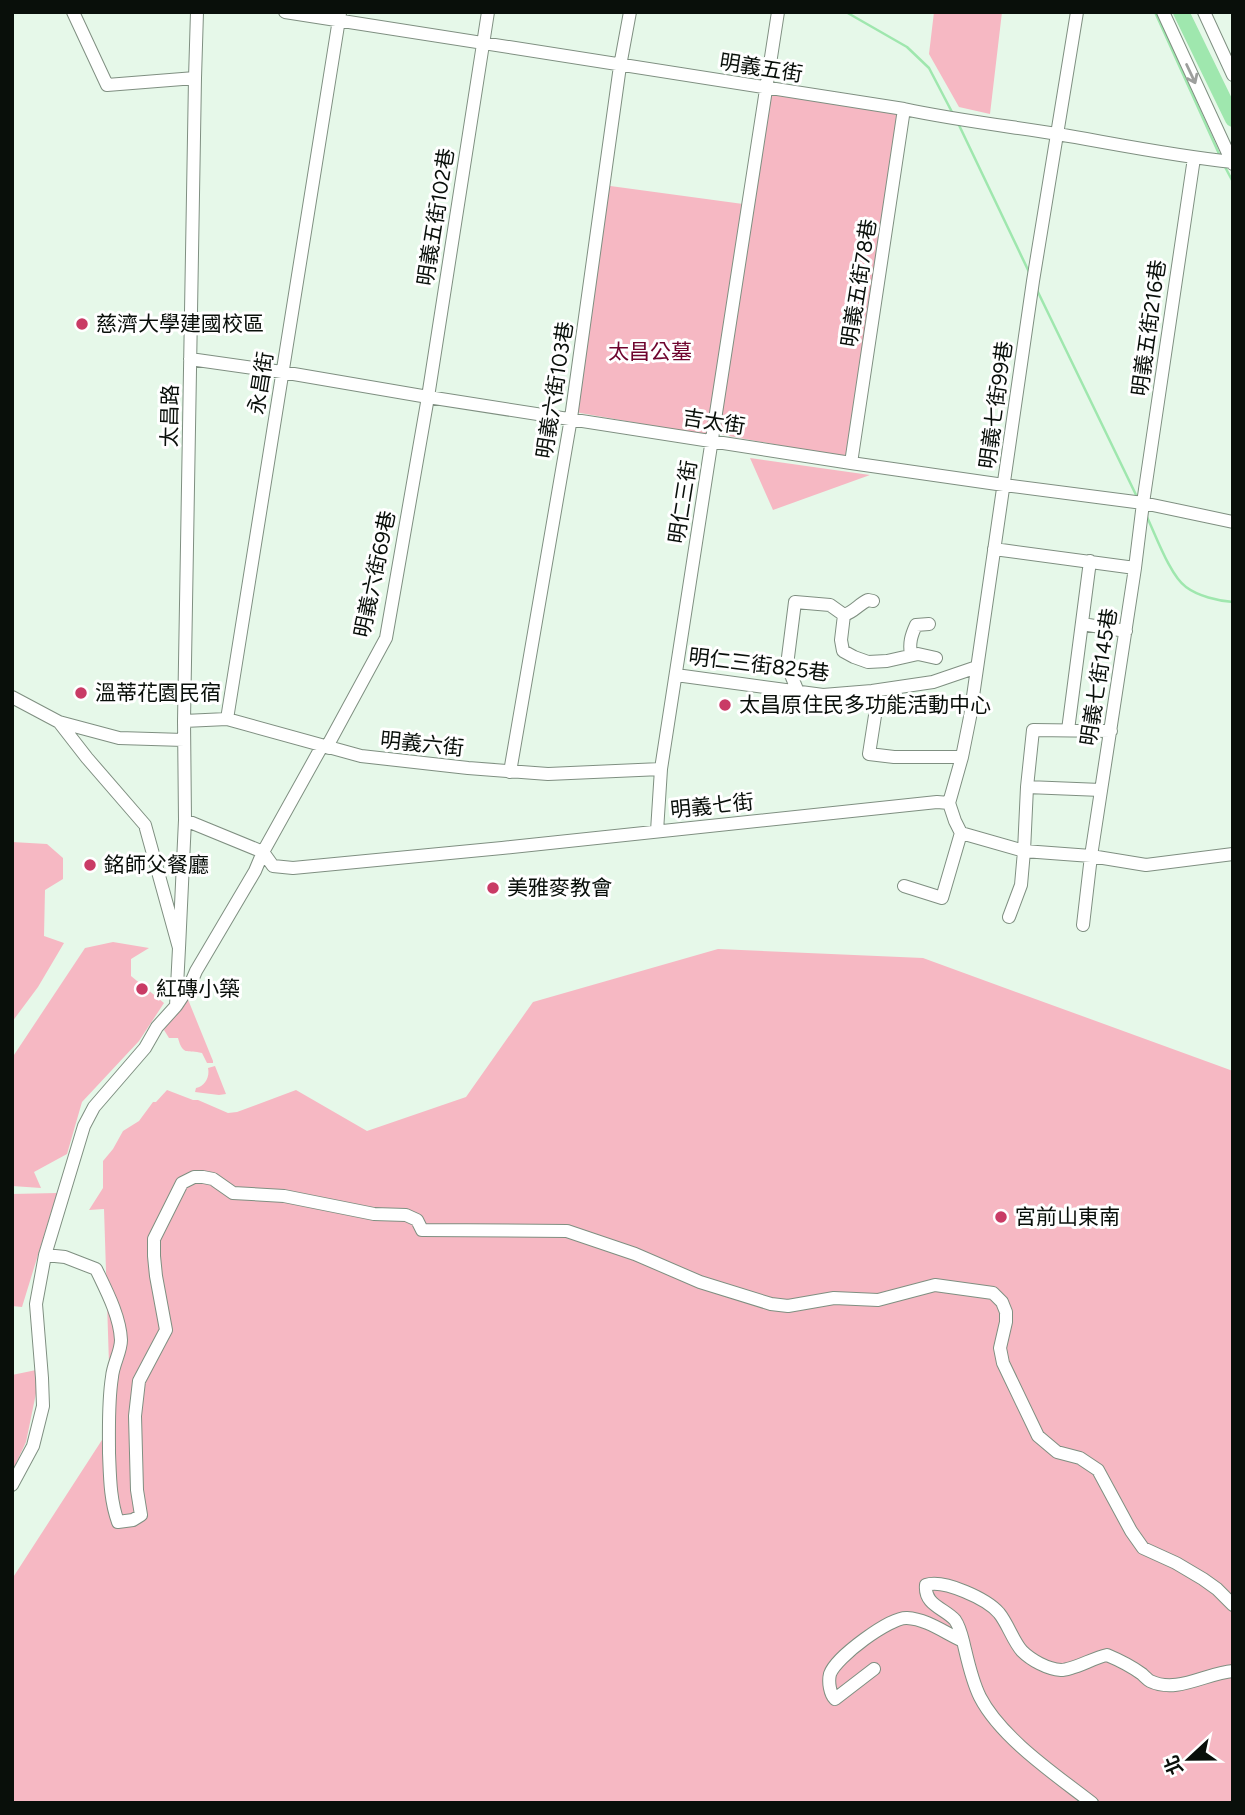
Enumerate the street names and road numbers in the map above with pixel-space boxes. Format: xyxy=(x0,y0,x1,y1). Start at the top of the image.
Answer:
street label: 明義五街 xyxy=(718,49,805,86)
street label: 明義五街102巷 xyxy=(412,146,459,287)
street label: 明義五街78巷 xyxy=(836,217,881,349)
street label: 明義五街216巷 xyxy=(1127,258,1170,398)
street label: 明義六街103巷 xyxy=(531,320,578,460)
street label: 明義七街99巷 xyxy=(974,339,1017,470)
street label: 永昌街 xyxy=(243,350,278,416)
street label: 太昌路 xyxy=(156,384,183,448)
street label: 吉太街 xyxy=(681,404,747,439)
street label: 明仁三街 xyxy=(664,458,701,545)
street label: 明義六街69巷 xyxy=(349,508,400,639)
street label: 明義七街145巷 xyxy=(1075,606,1122,747)
street label: 明仁三街825巷 xyxy=(687,643,831,686)
street label: 明義六街 xyxy=(379,727,465,760)
street label: 明義七街 xyxy=(669,789,755,822)

